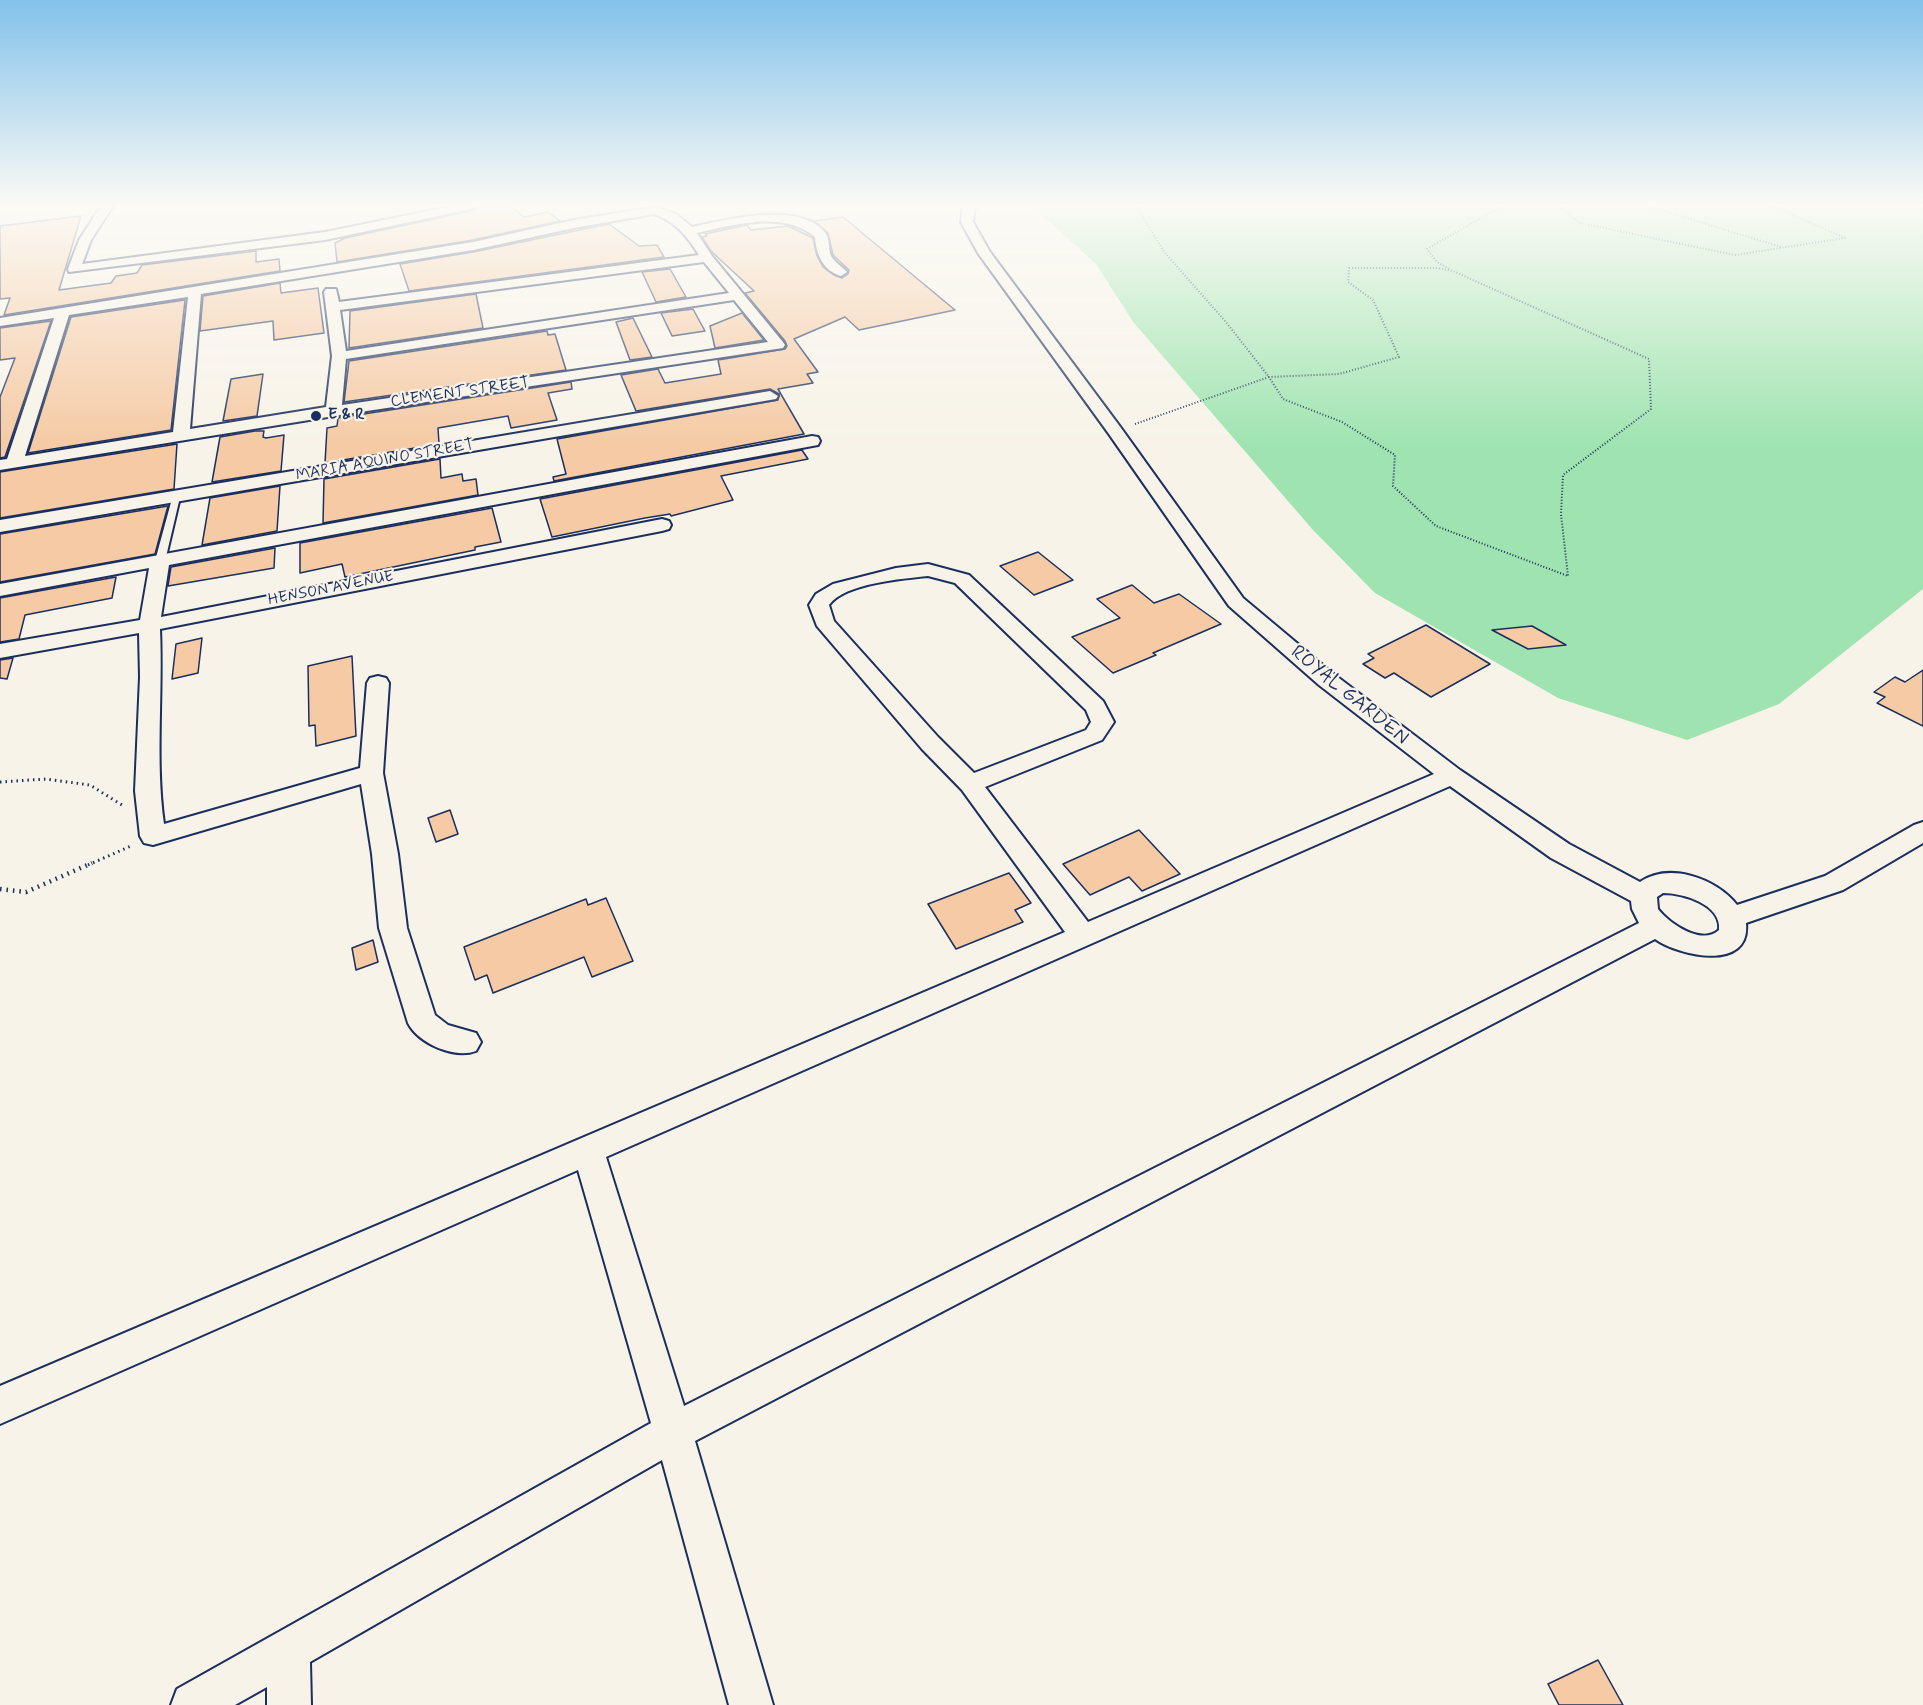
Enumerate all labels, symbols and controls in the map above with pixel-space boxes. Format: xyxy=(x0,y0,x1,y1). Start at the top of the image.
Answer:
street label: CLEMENT STREET xyxy=(390,374,530,412)
place label: E & R xyxy=(328,406,364,426)
marker: E & R xyxy=(309,409,323,423)
street label: MARIA AQUINO STREET xyxy=(294,436,476,486)
street label: HENSON AVENUE xyxy=(267,567,395,611)
street label: ROYAL GARDEN xyxy=(1285,641,1413,751)

